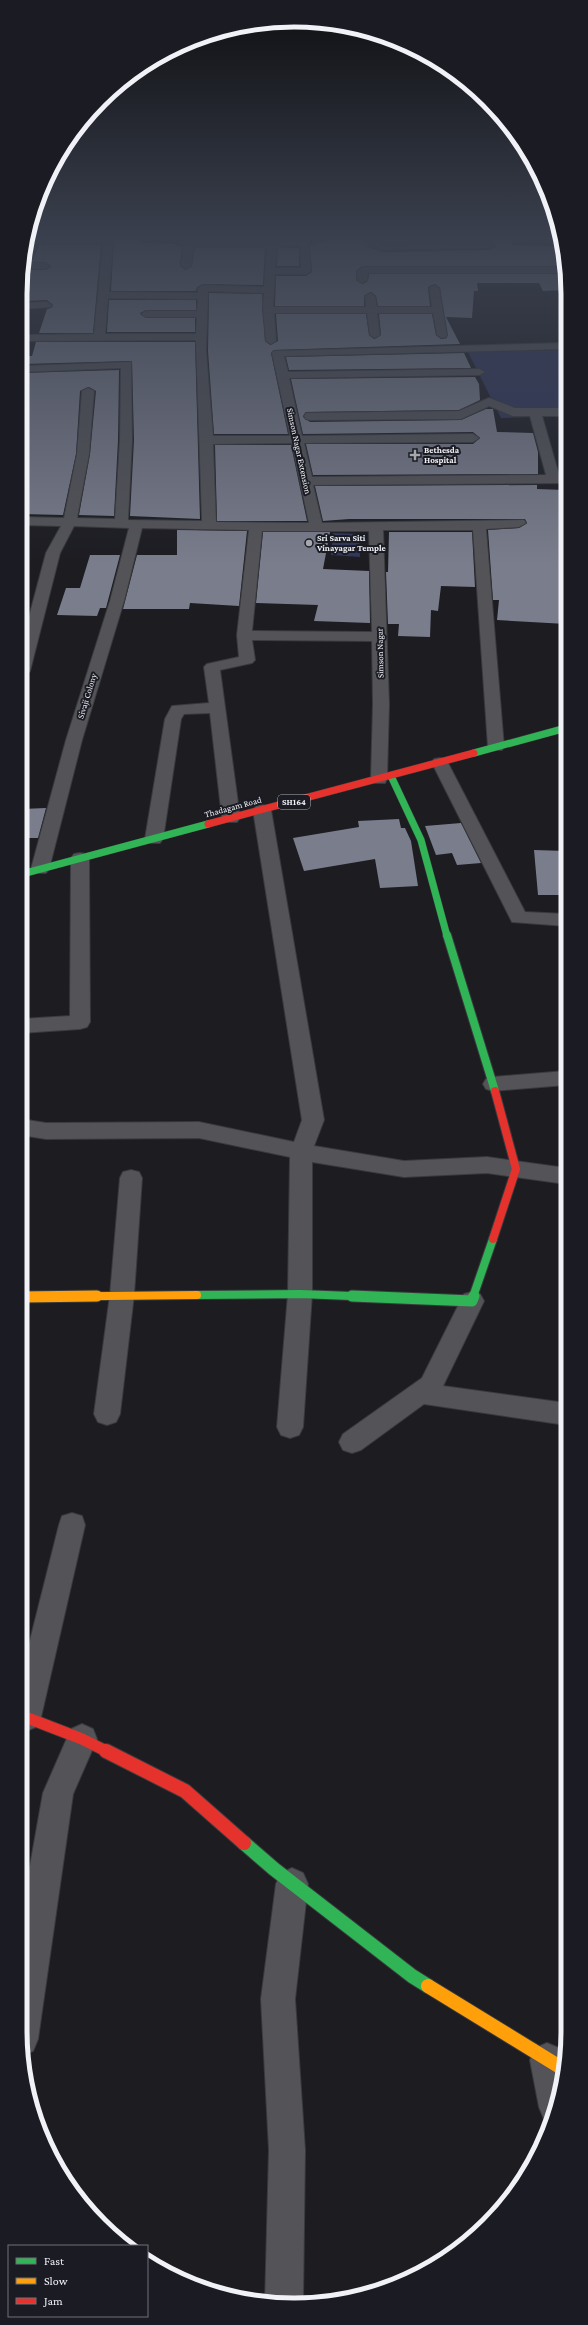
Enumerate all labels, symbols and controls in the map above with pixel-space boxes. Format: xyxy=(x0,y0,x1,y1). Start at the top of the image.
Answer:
street label: Simson Nagar Extension xyxy=(285,407,313,495)
place label: Bethesda Hospital xyxy=(424,445,460,465)
marker: Bethesda Hospital xyxy=(409,449,421,461)
place label: Sri Sarva Siti Vinayagar Temple xyxy=(316,533,386,553)
marker: Sri Sarva Siti Vinayagar Temple xyxy=(304,538,314,548)
street label: Simson Nagar xyxy=(375,627,385,678)
street label: Sivaji Colony xyxy=(75,671,100,720)
street label: Thadagam Road xyxy=(203,795,263,819)
road number: SH164 xyxy=(278,795,310,809)
legend xyxy=(8,2245,148,2317)
text: Fast xyxy=(44,2254,65,2268)
text: Slow xyxy=(44,2274,68,2288)
text: Jam xyxy=(43,2294,63,2308)

